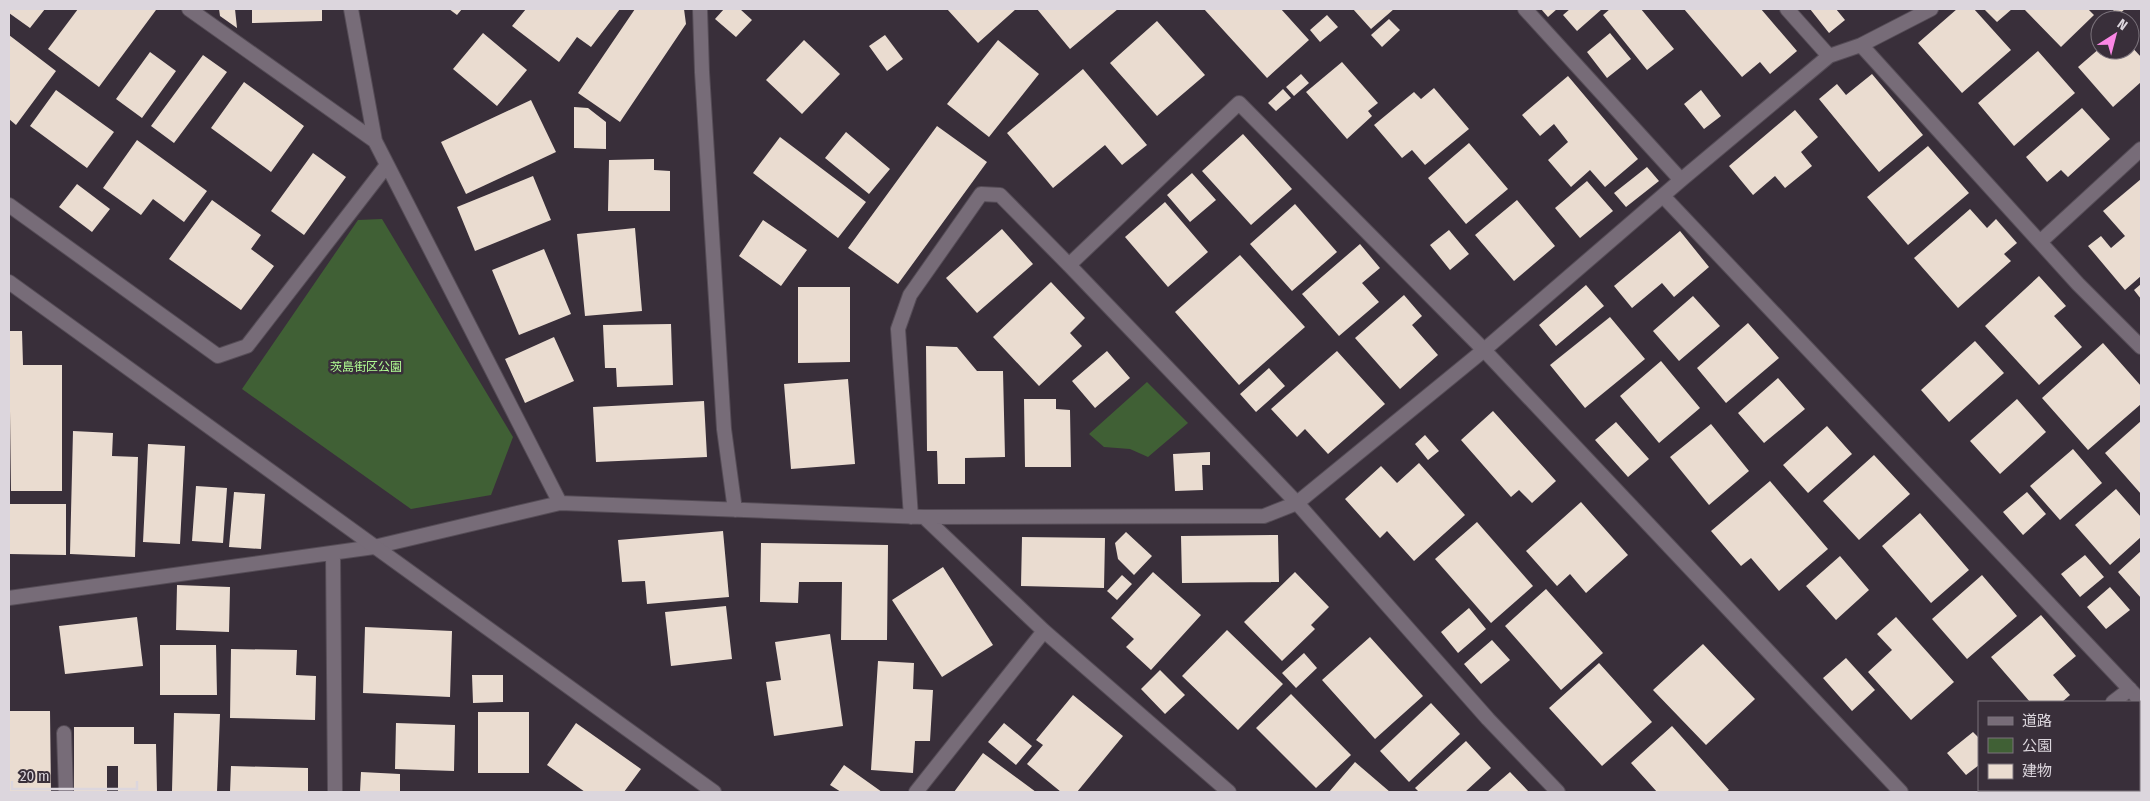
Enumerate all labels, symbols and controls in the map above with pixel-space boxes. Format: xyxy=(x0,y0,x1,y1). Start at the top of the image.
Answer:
north arrow xyxy=(2090,10,2140,60)
text: N xyxy=(2114,16,2131,34)
park label: 茨島街区公園 xyxy=(330,360,402,374)
legend xyxy=(1978,701,2140,791)
text: 道路 xyxy=(2022,712,2052,730)
text: 公園 xyxy=(2022,737,2052,755)
scale bar xyxy=(12,758,138,790)
text: 建物 xyxy=(2022,762,2052,780)
text: 20 m xyxy=(20,767,50,785)

